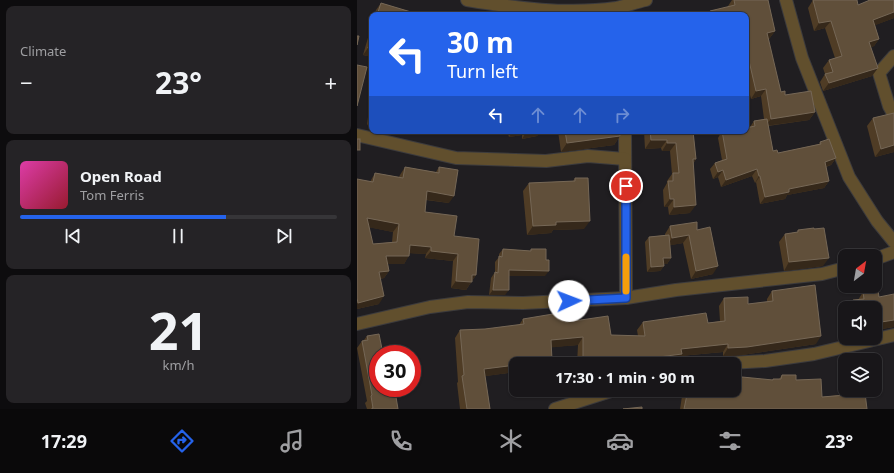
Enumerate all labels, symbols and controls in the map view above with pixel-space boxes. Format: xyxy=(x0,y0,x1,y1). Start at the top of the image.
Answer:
text: 30 m xyxy=(447,23,514,61)
icon: left xyxy=(381,28,433,80)
text: Climate xyxy=(20,42,66,60)
text: Turn left xyxy=(447,59,518,83)
text: 23° xyxy=(155,62,202,103)
text: − xyxy=(20,67,33,97)
text: + xyxy=(324,67,337,97)
icon: left xyxy=(485,104,507,126)
icon: ahead xyxy=(527,104,549,126)
icon: ahead xyxy=(569,104,591,126)
icon: right xyxy=(611,104,633,126)
text: Open Road xyxy=(80,166,162,186)
pin xyxy=(609,169,643,203)
icon: arrive xyxy=(615,175,637,197)
text: Tom Ferris xyxy=(80,186,144,204)
icon: previous xyxy=(62,225,84,247)
icon: pause xyxy=(167,225,189,247)
icon: next xyxy=(273,225,295,247)
north arrow xyxy=(838,249,882,293)
map controls xyxy=(838,249,882,397)
position arrow xyxy=(548,280,590,322)
text: 21 xyxy=(149,294,208,365)
button: sound xyxy=(838,301,882,345)
speed limit sign: 30 xyxy=(369,345,421,397)
button: layers xyxy=(838,353,882,397)
text: km/h xyxy=(163,356,194,374)
text: 17:30 · 1 min · 90 m xyxy=(555,367,695,387)
icon: directions xyxy=(168,427,196,455)
icon: music xyxy=(278,427,306,455)
icon: phone xyxy=(387,427,415,455)
icon: climate xyxy=(497,427,525,455)
icon: car xyxy=(606,427,634,455)
icon: filters xyxy=(716,427,744,455)
text: 17:29 xyxy=(41,429,87,453)
text: 23° xyxy=(825,429,853,453)

